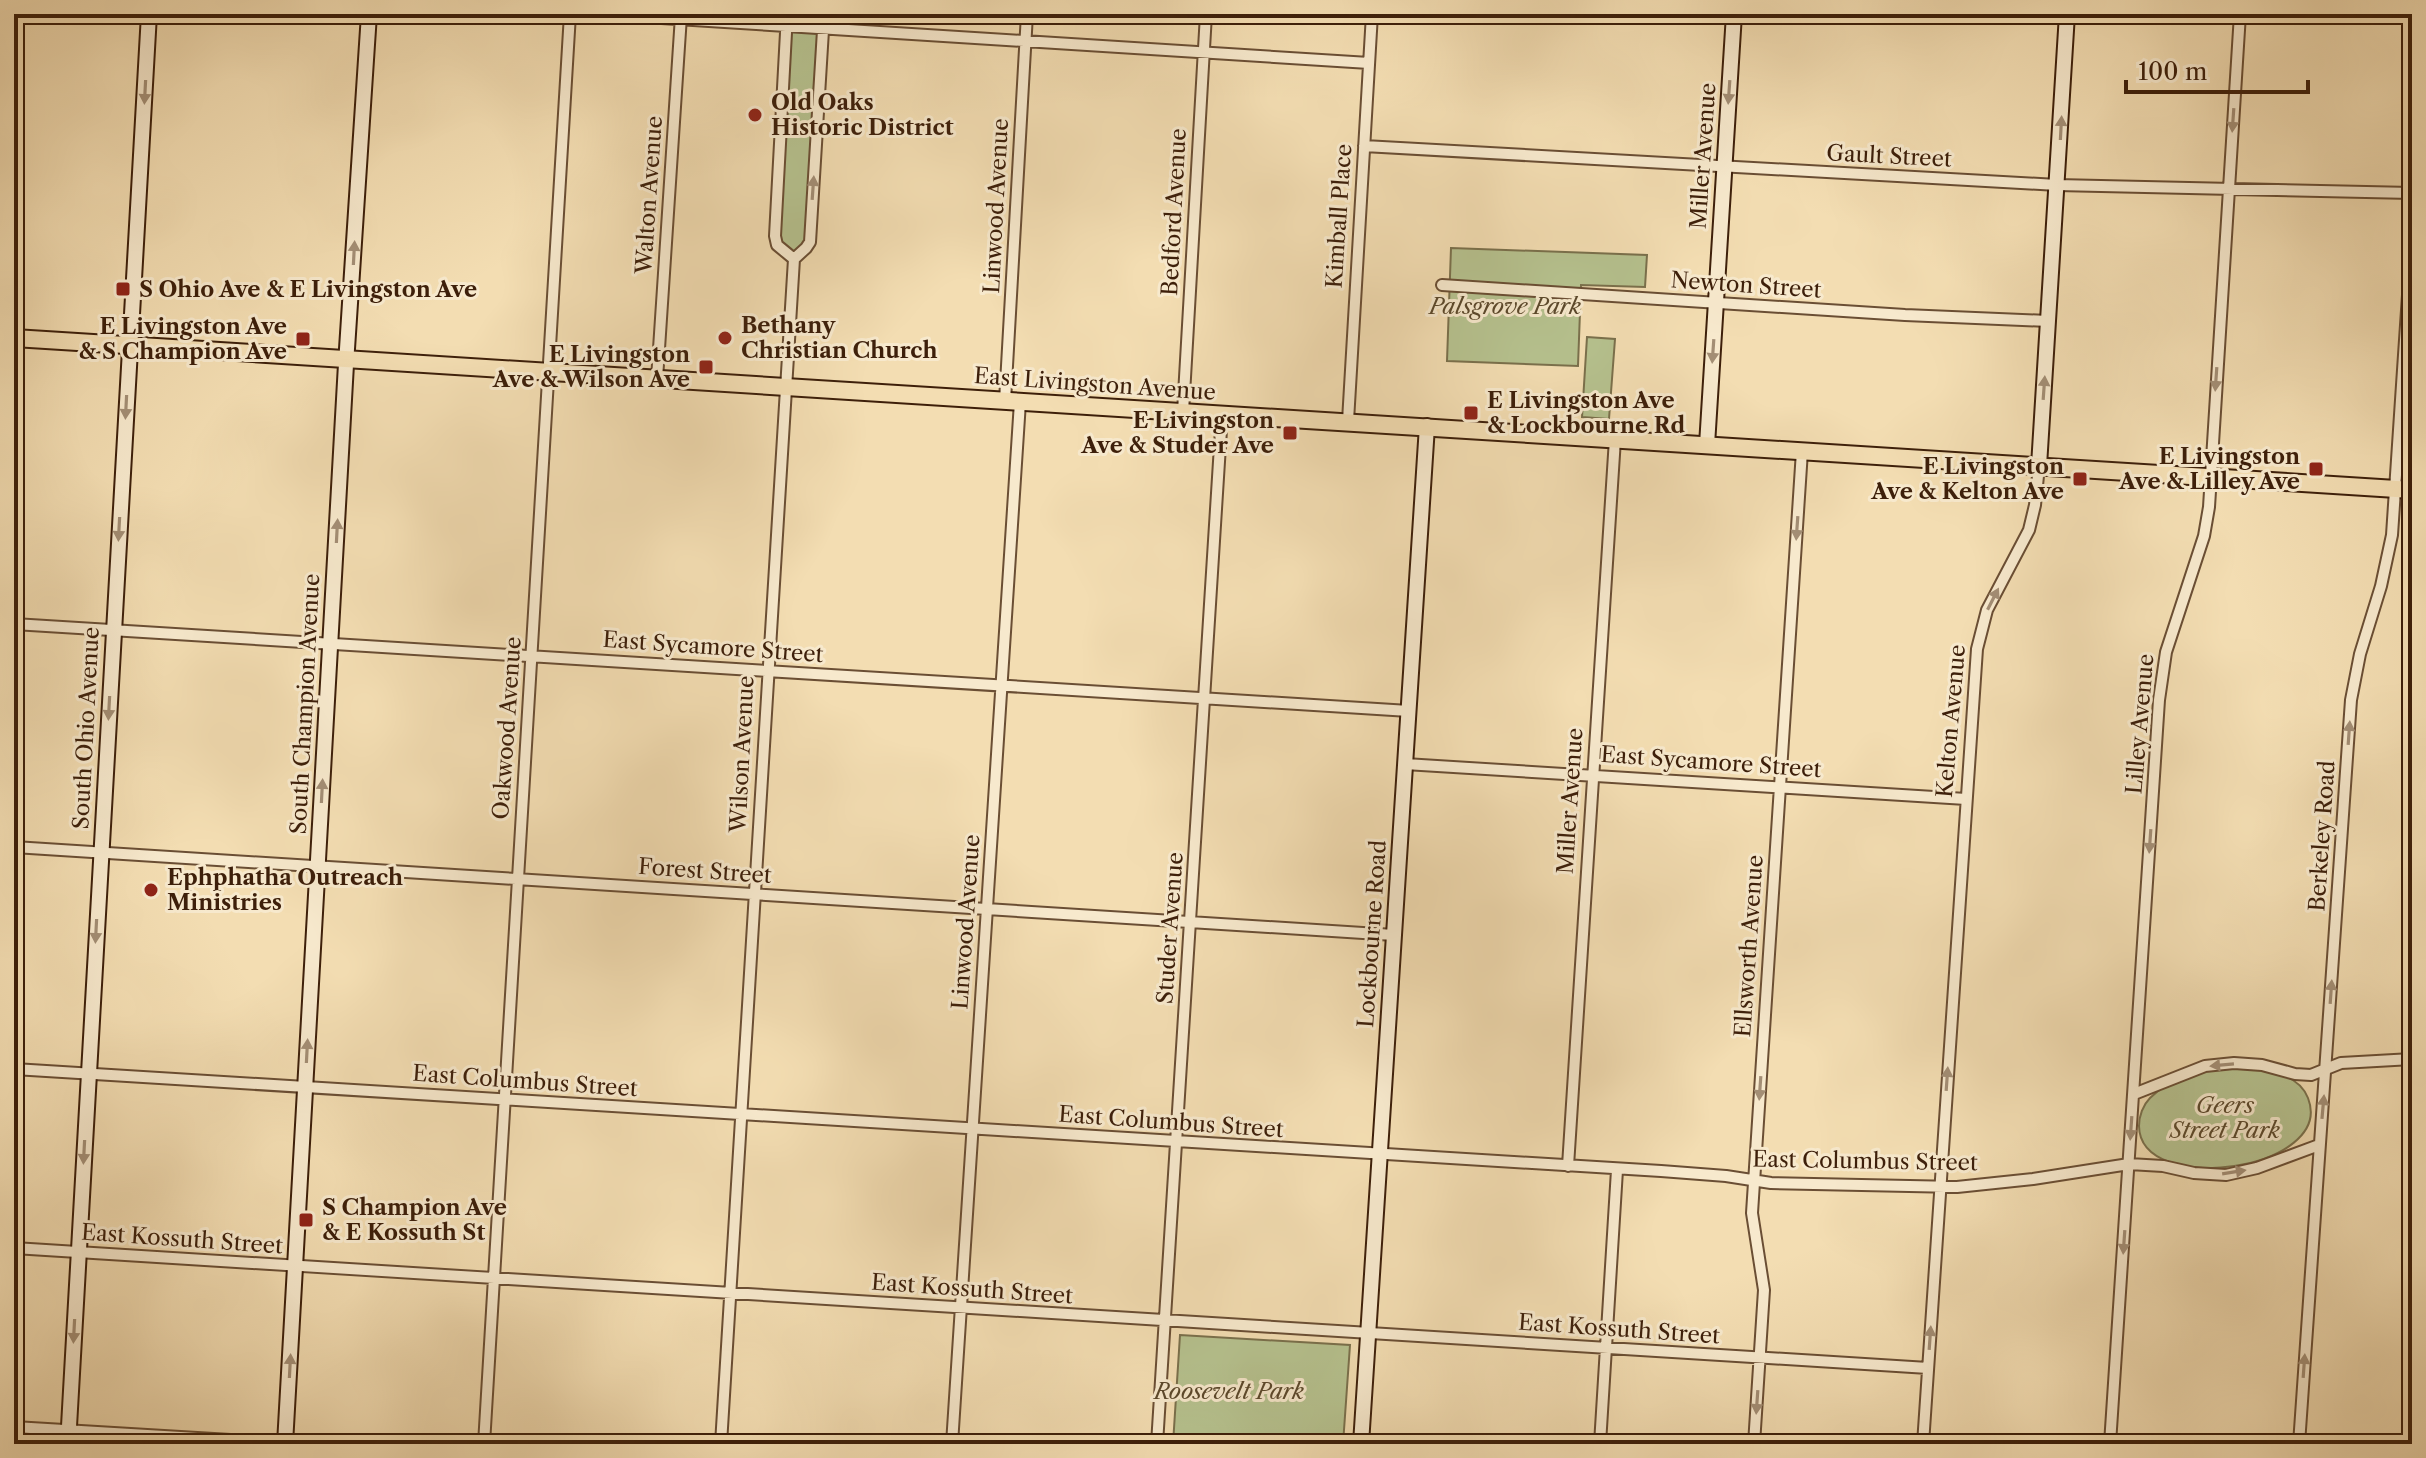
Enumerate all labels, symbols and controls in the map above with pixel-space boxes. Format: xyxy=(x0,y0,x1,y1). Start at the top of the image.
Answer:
scale bar xyxy=(2126,44,2308,94)
text: 100 m xyxy=(2138,57,2207,86)
one-way arrow xyxy=(138,80,151,105)
one-way arrow xyxy=(1722,80,1735,105)
street label: Miller Avenue xyxy=(1684,82,1722,230)
place label: Old Oaks Historic District xyxy=(771,89,954,141)
marker: Old Oaks Historic District xyxy=(746,106,764,124)
one-way arrow xyxy=(2226,108,2239,133)
street label: Walton Avenue xyxy=(630,115,668,276)
one-way arrow xyxy=(2054,115,2067,140)
street label: Linwood Avenue xyxy=(978,118,1014,294)
street label: Bedford Avenue xyxy=(1156,128,1192,296)
street label: Gault Street xyxy=(1826,139,1953,173)
street label: Kimball Place xyxy=(1320,143,1358,289)
one-way arrow xyxy=(807,175,820,200)
one-way arrow xyxy=(348,240,361,265)
street label: Newton Street xyxy=(1670,266,1822,304)
place label: S Ohio Ave & E Livingston Ave xyxy=(139,276,477,303)
marker: S Ohio Ave & E Livingston Ave xyxy=(114,280,132,298)
park label: Palsgrove Park xyxy=(1427,293,1581,320)
place label: Bethany Christian Church xyxy=(741,312,937,364)
place label: E Livingston Ave & S Champion Ave xyxy=(79,313,287,365)
marker: Bethany Christian Church xyxy=(716,329,734,347)
marker: E Livingston Ave & S Champion Ave xyxy=(294,330,312,348)
one-way arrow xyxy=(1706,339,1719,364)
place label: E Livingston Ave & Wilson Ave xyxy=(492,341,690,393)
marker: E Livingston Ave & Wilson Ave xyxy=(697,358,715,376)
street label: East Livingston Avenue xyxy=(973,362,1217,406)
one-way arrow xyxy=(2209,367,2222,392)
one-way arrow xyxy=(2038,375,2051,400)
place label: E Livingston Ave & Lockbourne Rd xyxy=(1487,387,1685,439)
one-way arrow xyxy=(119,395,132,420)
marker: E Livingston Ave & Lockbourne Rd xyxy=(1462,404,1480,422)
place label: E Livingston Ave & Studer Ave xyxy=(1080,407,1274,459)
marker: E Livingston Ave & Studer Ave xyxy=(1281,424,1299,442)
place label: E Livingston Ave & Lilley Ave xyxy=(2118,443,2300,495)
place label: E Livingston Ave & Kelton Ave xyxy=(1870,453,2064,505)
marker: E Livingston Ave & Lilley Ave xyxy=(2307,460,2325,478)
marker: E Livingston Ave & Kelton Ave xyxy=(2071,470,2089,488)
one-way arrow xyxy=(1790,516,1803,541)
one-way arrow xyxy=(113,517,126,542)
one-way arrow xyxy=(331,518,344,543)
street label: South Champion Avenue xyxy=(285,573,325,835)
one-way arrow xyxy=(1987,587,2000,610)
street label: South Ohio Avenue xyxy=(67,626,105,830)
street label: East Sycamore Street xyxy=(602,626,824,668)
street label: Oakwood Avenue xyxy=(487,636,527,820)
street label: Kelton Avenue xyxy=(1931,643,1971,799)
street label: Lilley Avenue xyxy=(2120,653,2160,795)
street label: Wilson Avenue xyxy=(724,675,760,834)
one-way arrow xyxy=(102,696,115,721)
one-way arrow xyxy=(2343,720,2356,745)
street label: Miller Avenue xyxy=(1551,727,1589,875)
street label: East Sycamore Street xyxy=(1600,741,1822,783)
street label: Berkeley Road xyxy=(2303,760,2341,912)
one-way arrow xyxy=(316,778,329,803)
one-way arrow xyxy=(2143,829,2156,854)
street label: Linwood Avenue xyxy=(946,834,986,1010)
street label: Lockbourne Road xyxy=(1352,839,1392,1029)
street label: Studer Avenue xyxy=(1151,851,1189,1005)
street label: Forest Street xyxy=(637,853,773,889)
street label: Ellsworth Avenue xyxy=(1729,854,1769,1038)
place label: Ephphatha Outreach Ministries xyxy=(167,864,403,916)
marker: Ephphatha Outreach Ministries xyxy=(142,881,160,899)
one-way arrow xyxy=(89,919,102,944)
one-way arrow xyxy=(2325,979,2338,1004)
one-way arrow xyxy=(301,1038,314,1063)
one-way arrow xyxy=(2209,1058,2234,1071)
street label: East Columbus Street xyxy=(412,1060,639,1102)
one-way arrow xyxy=(1941,1066,1954,1091)
one-way arrow xyxy=(1753,1076,1766,1101)
park label: Geers Street Park xyxy=(2168,1092,2281,1144)
one-way arrow xyxy=(2317,1094,2330,1119)
street label: East Columbus Street xyxy=(1058,1101,1285,1143)
one-way arrow xyxy=(2125,1116,2138,1141)
one-way arrow xyxy=(77,1140,90,1165)
street label: East Columbus Street xyxy=(1752,1146,1978,1176)
one-way arrow xyxy=(2222,1165,2247,1178)
place label: S Champion Ave & E Kossuth St xyxy=(322,1194,507,1246)
marker: S Champion Ave & E Kossuth St xyxy=(297,1211,315,1229)
street label: East Kossuth Street xyxy=(80,1218,284,1260)
one-way arrow xyxy=(2117,1230,2130,1255)
street label: East Kossuth Street xyxy=(870,1268,1074,1310)
street label: East Kossuth Street xyxy=(1517,1308,1721,1350)
one-way arrow xyxy=(67,1319,80,1344)
one-way arrow xyxy=(1924,1325,1937,1350)
one-way arrow xyxy=(283,1353,296,1378)
one-way arrow xyxy=(2298,1353,2311,1378)
park label: Roosevelt Park xyxy=(1152,1378,1304,1405)
one-way arrow xyxy=(1750,1390,1763,1415)

